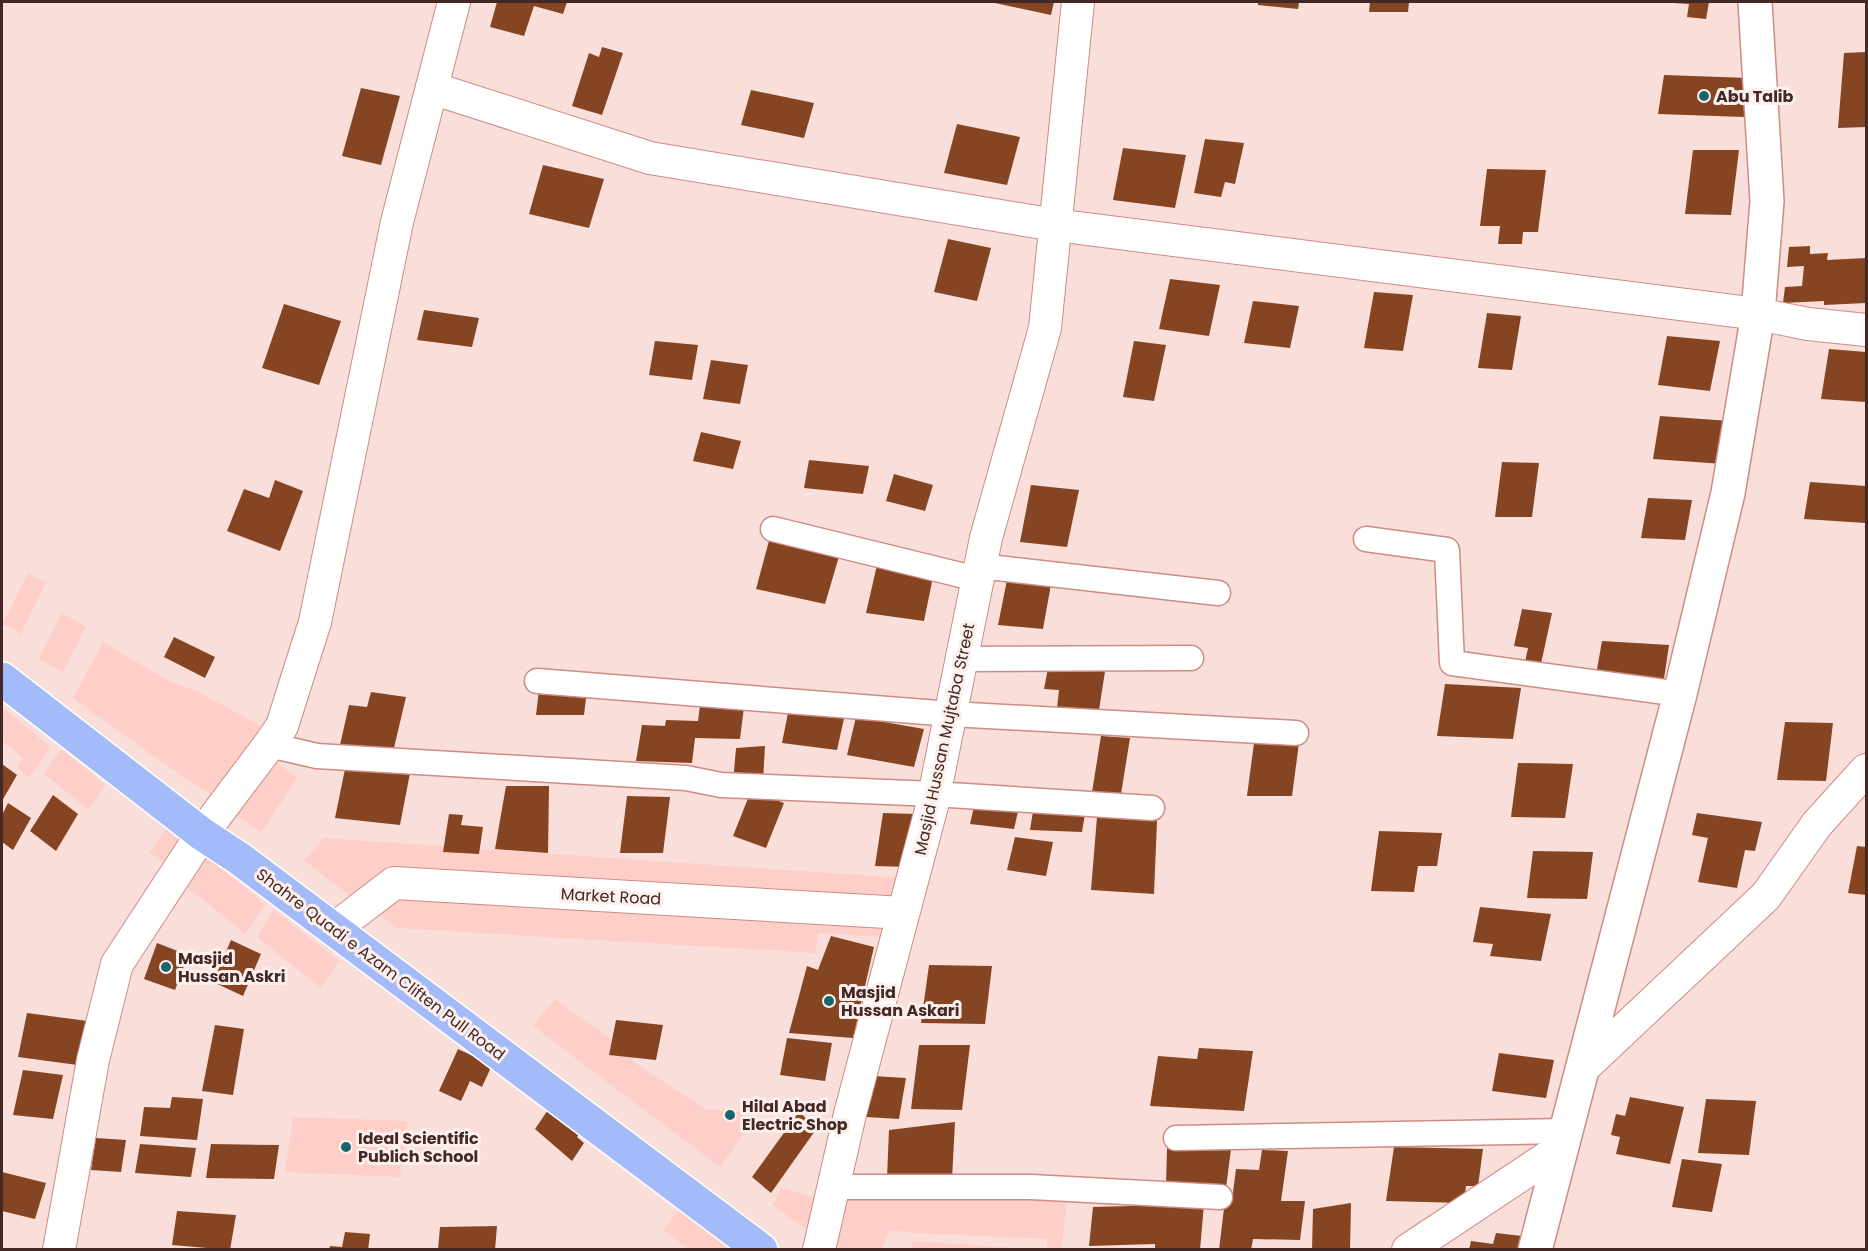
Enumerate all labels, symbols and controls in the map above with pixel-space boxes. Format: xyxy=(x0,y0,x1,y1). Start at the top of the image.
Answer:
place label: Abu Talib xyxy=(1716,85,1794,108)
marker: Abu Talib xyxy=(1697,89,1711,103)
street label: Masjid Hussan Mujtaba Street xyxy=(909,621,980,857)
street label: Shahre Quadi e Azam Cliften Pull Road xyxy=(251,863,510,1066)
street label: Market Road xyxy=(560,882,662,911)
place label: Masjid Hussan Askri xyxy=(178,947,286,988)
marker: Masjid Hussan Askri xyxy=(159,960,173,974)
place label: Masjid Hussan Askari xyxy=(841,981,959,1022)
marker: Masjid Hussan Askari xyxy=(822,994,836,1008)
place label: Hilal Abad Electric Shop xyxy=(742,1095,848,1136)
marker: Hilal Abad Electric Shop xyxy=(723,1108,737,1122)
place label: Ideal Scientific Publich School xyxy=(358,1127,479,1168)
marker: Ideal Scientific Publich School xyxy=(339,1140,353,1154)

